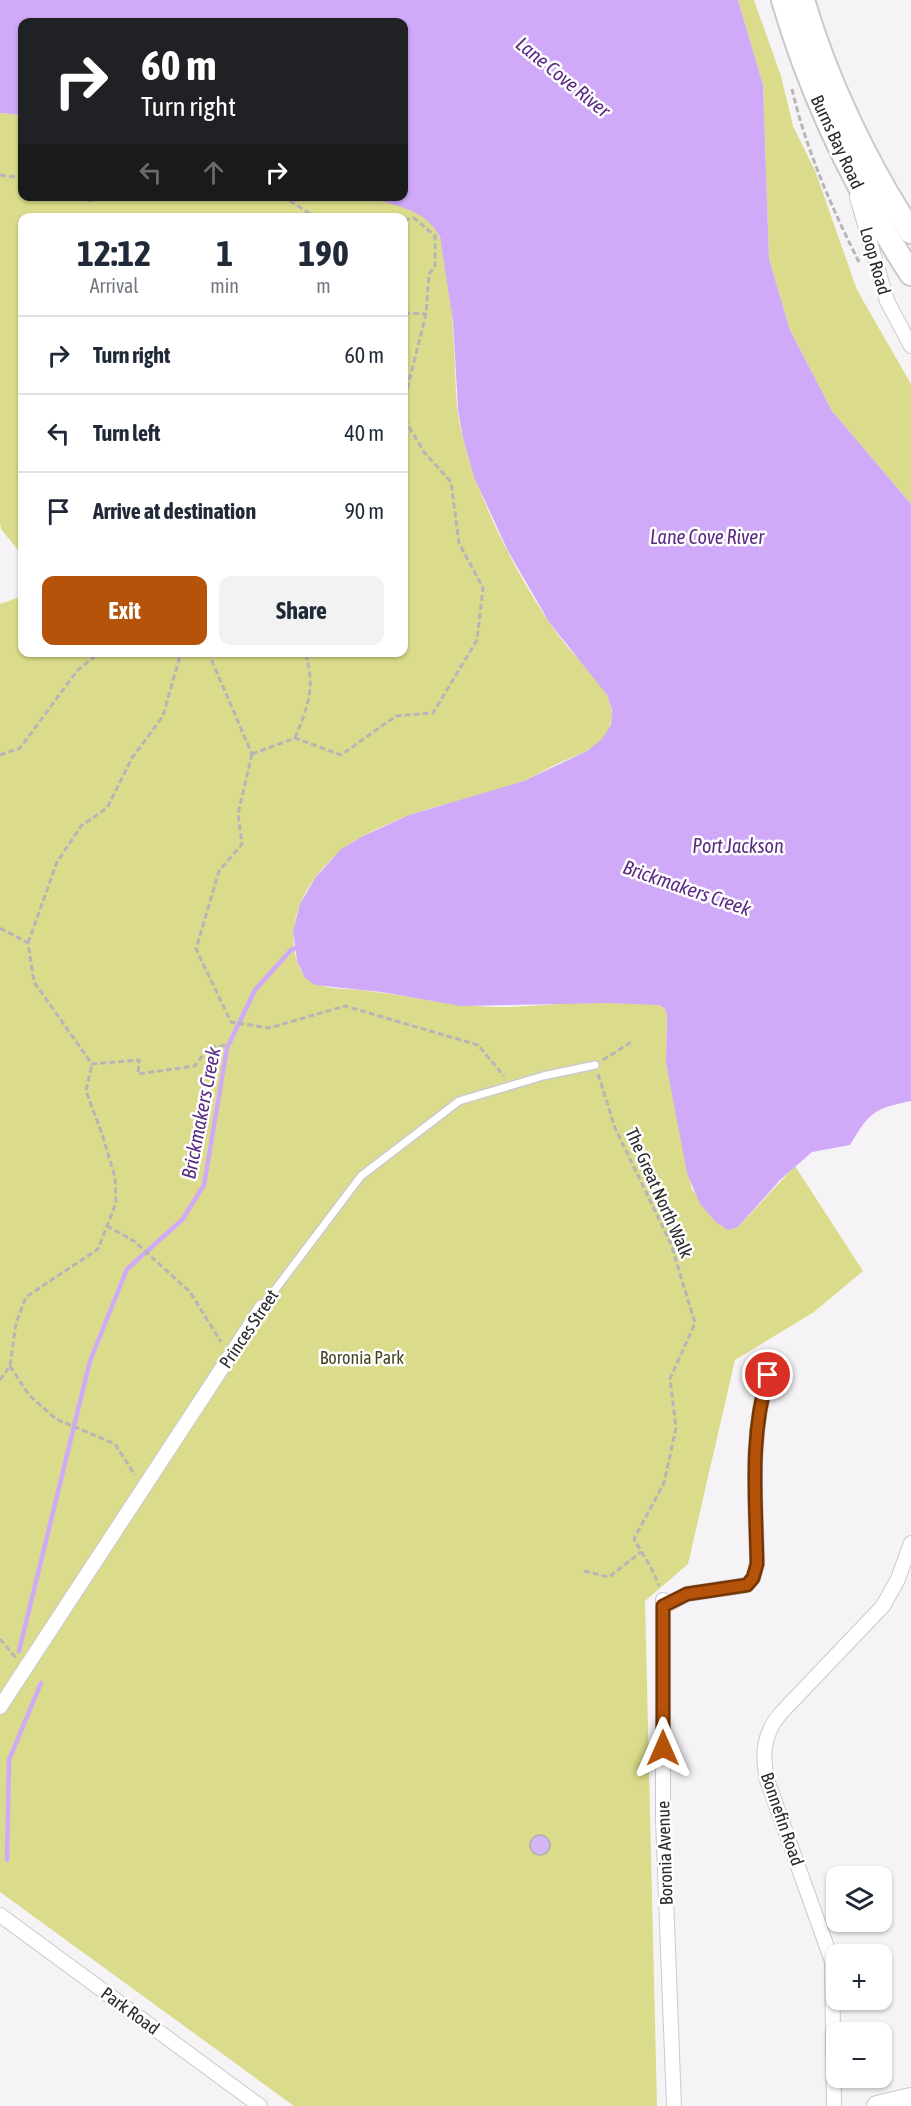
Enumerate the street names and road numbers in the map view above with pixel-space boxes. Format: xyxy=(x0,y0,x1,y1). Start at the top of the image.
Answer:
street label: Burns Bay Road xyxy=(807,91,868,192)
street label: Loop Road xyxy=(856,225,895,297)
street label: The Great North Walk xyxy=(621,1125,698,1261)
street label: Princes Street xyxy=(215,1285,282,1372)
street label: Bonnefin Road xyxy=(757,1769,808,1868)
street label: Boronia Avenue xyxy=(652,1801,677,1906)
street label: Park Road xyxy=(97,1982,164,2039)

